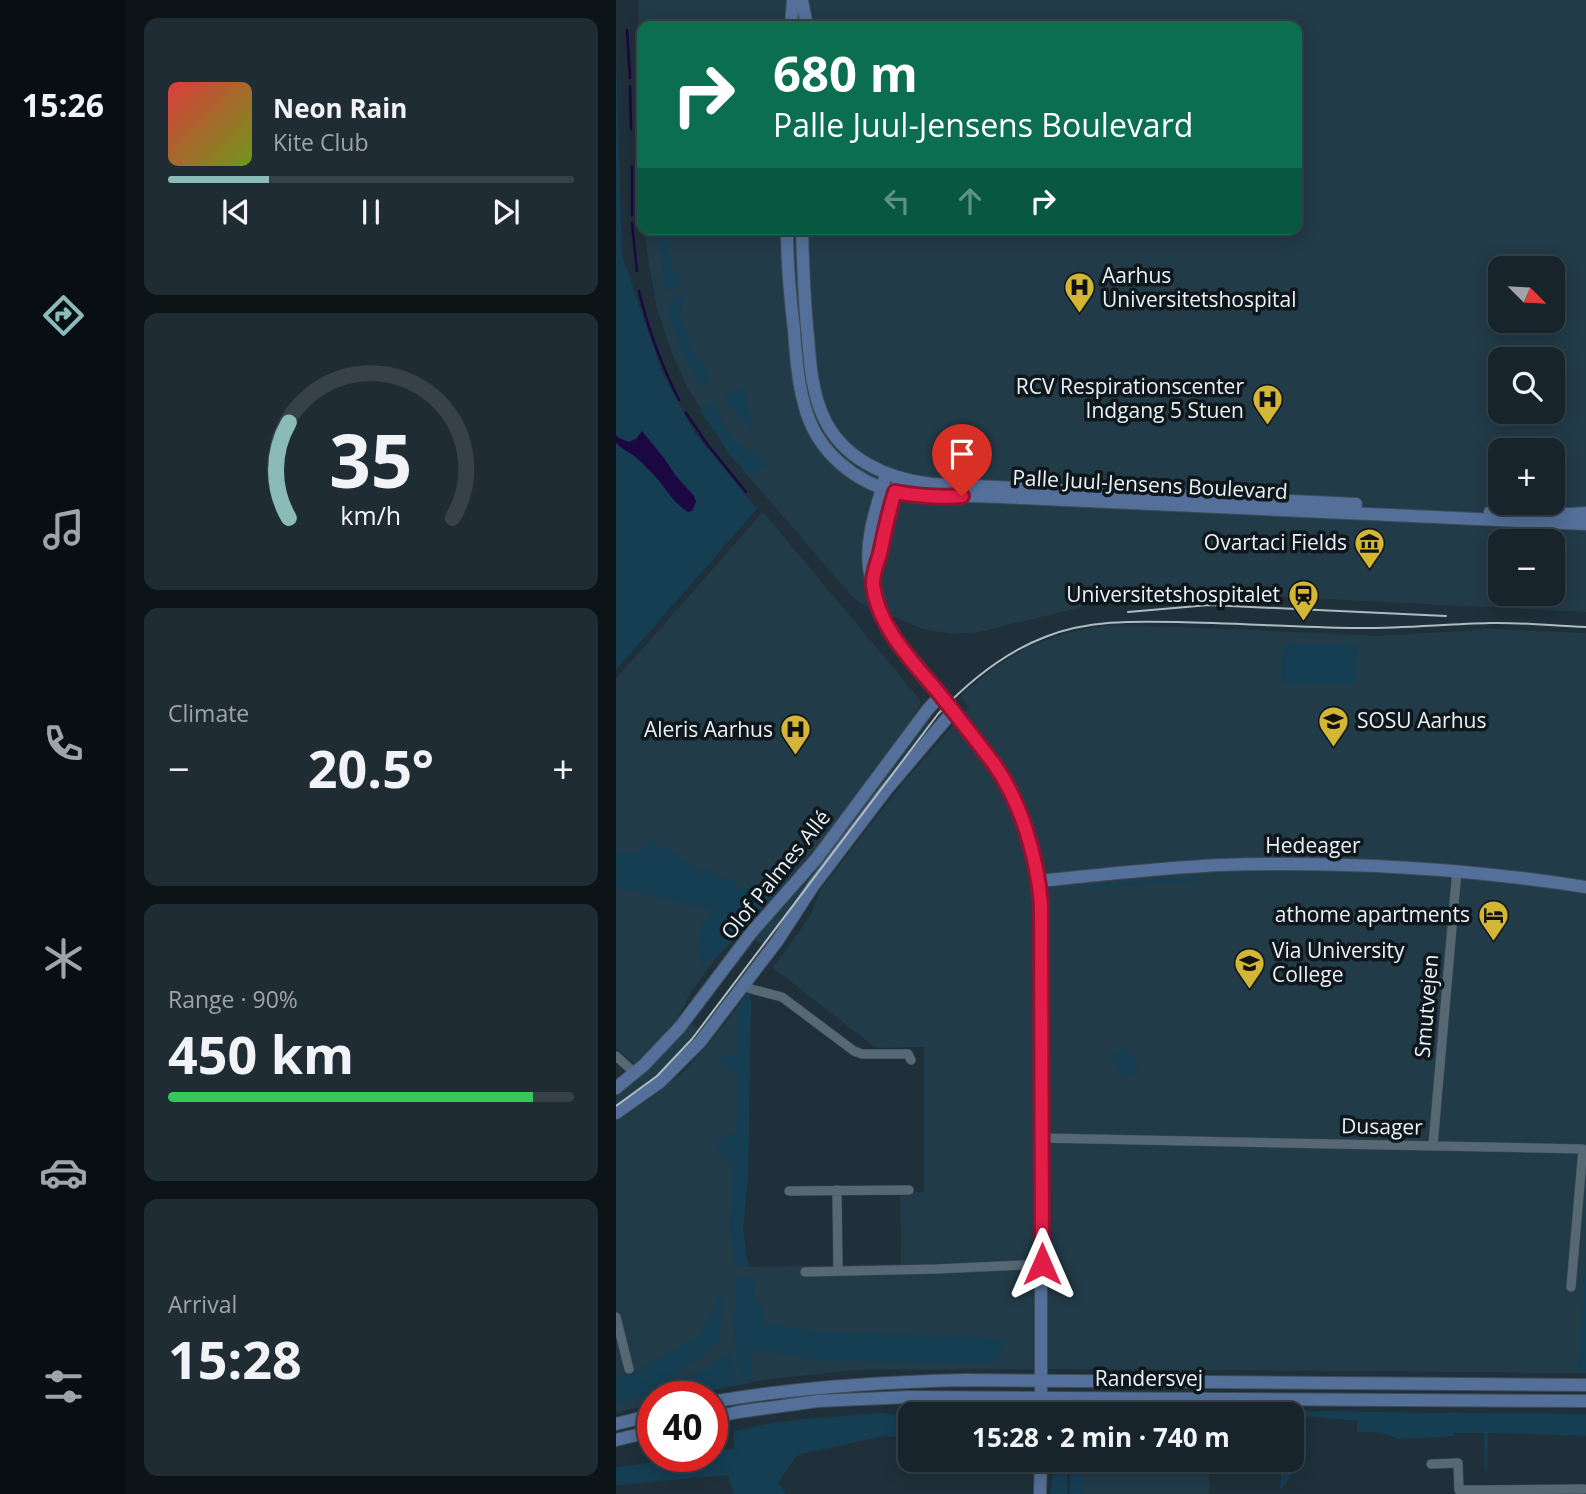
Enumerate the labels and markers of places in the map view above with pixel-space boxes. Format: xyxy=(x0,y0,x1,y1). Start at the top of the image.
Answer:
place label: Aarhus Universitetshospital xyxy=(1102,261,1297,313)
hospital icon: Aarhus Universitetshospital xyxy=(1062,271,1096,315)
place label: RCV Respirationscenter Indgang 5 Stuen xyxy=(1016,372,1244,424)
hospital icon: RCV Respirationscenter Indgang 5 Stuen xyxy=(1250,382,1284,426)
pin xyxy=(932,424,992,496)
museum icon: Ovartaci Fields xyxy=(1353,526,1387,570)
place label: Ovartaci Fields xyxy=(1204,528,1347,556)
station icon: Universitetshospitalet xyxy=(1286,578,1320,622)
place label: Universitetshospitalet xyxy=(1066,580,1280,608)
school or university icon: SOSU Aarhus xyxy=(1317,704,1351,748)
place label: SOSU Aarhus xyxy=(1357,706,1486,734)
hospital icon: Aleris Aarhus xyxy=(779,713,813,757)
place label: Aleris Aarhus xyxy=(644,715,773,743)
hotel icon: athome apartments xyxy=(1476,898,1510,942)
place label: athome apartments xyxy=(1275,900,1470,928)
place label: Via University College xyxy=(1272,936,1405,988)
school or university icon: Via University College xyxy=(1232,946,1266,990)

